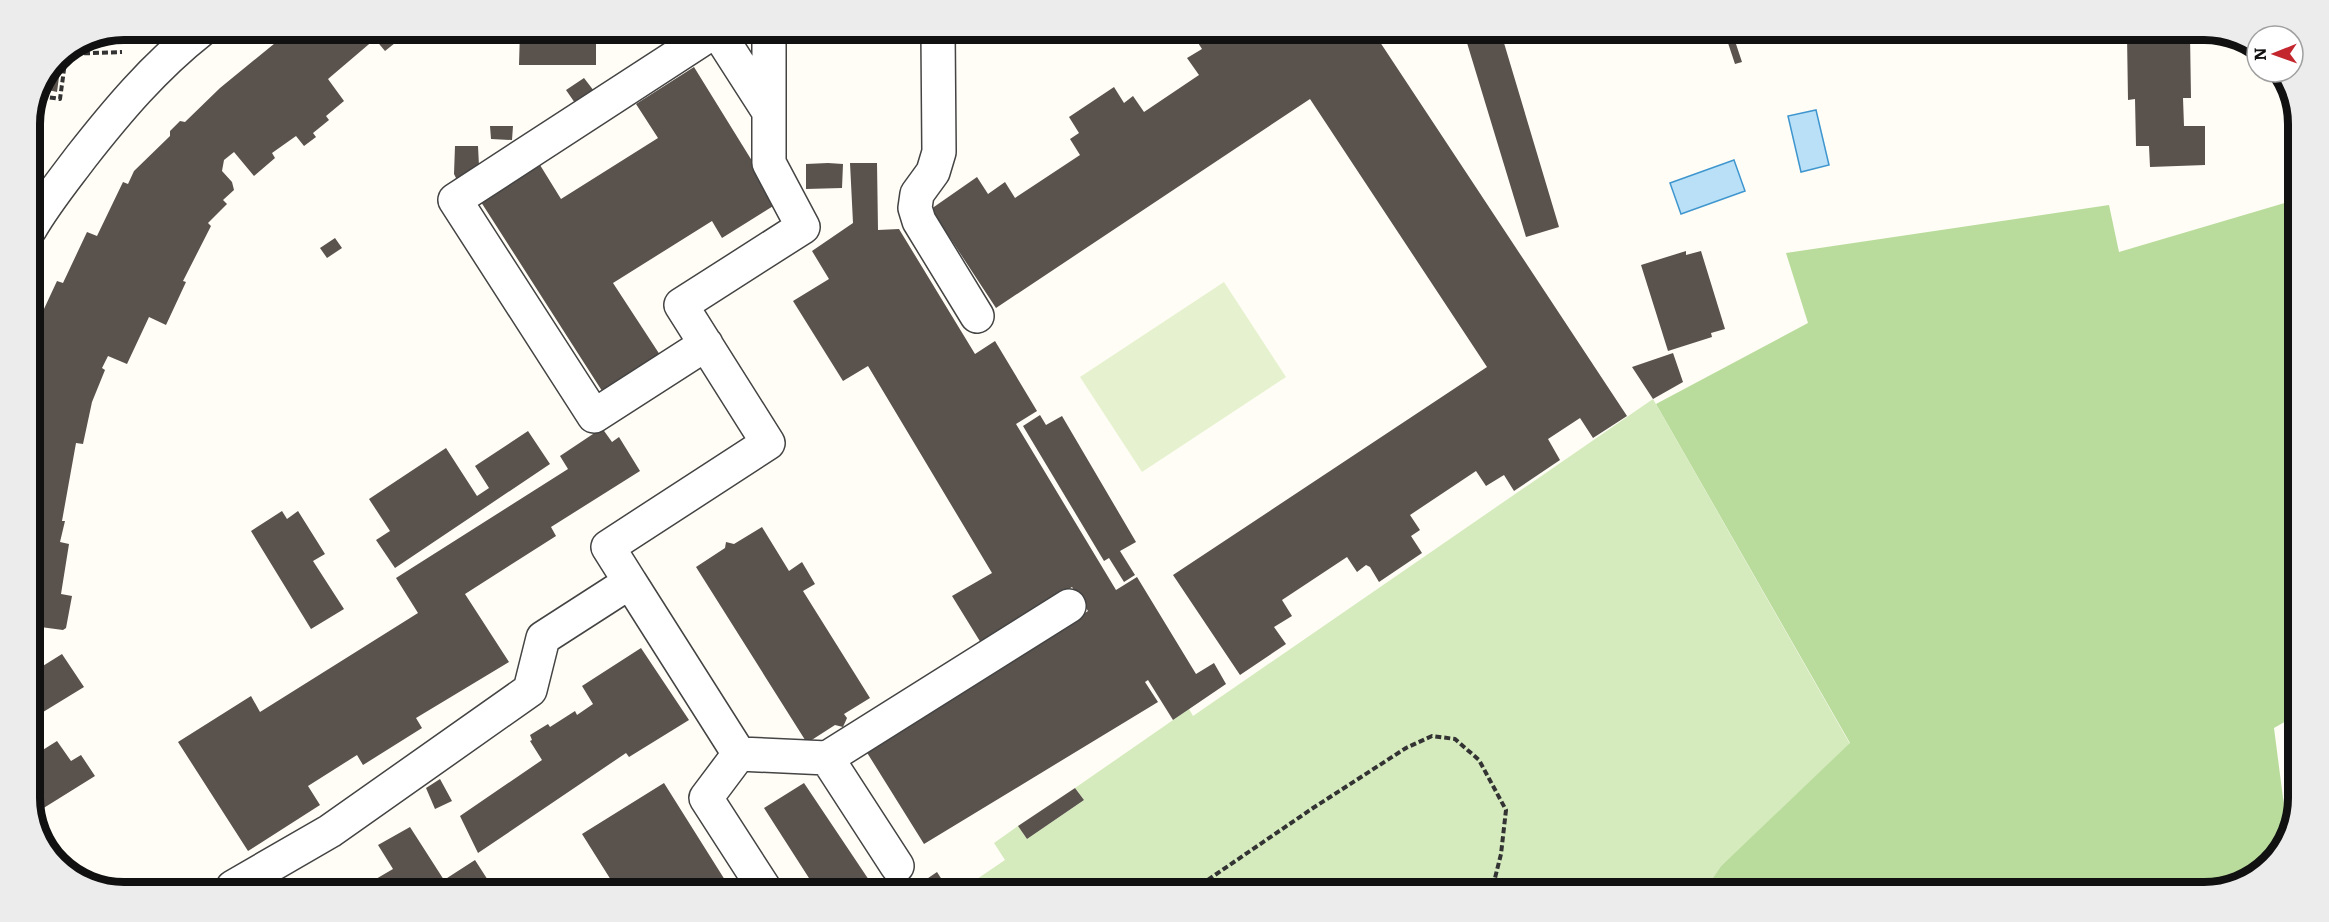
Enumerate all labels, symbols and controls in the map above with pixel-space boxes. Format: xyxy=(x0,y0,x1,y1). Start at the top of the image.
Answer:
north arrow xyxy=(2245,24,2305,84)
text: N xyxy=(2247,47,2271,61)

